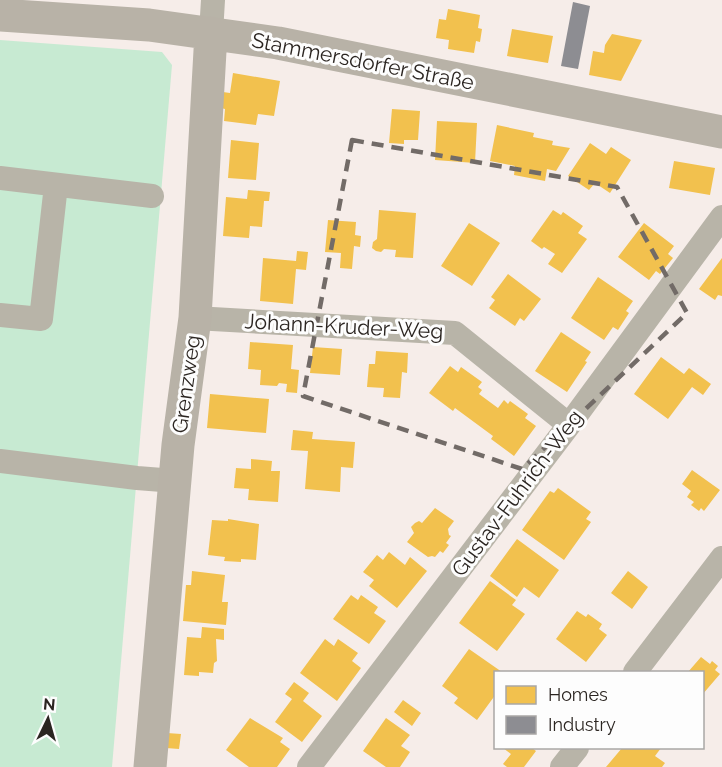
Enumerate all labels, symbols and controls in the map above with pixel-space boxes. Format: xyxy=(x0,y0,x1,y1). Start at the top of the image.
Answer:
street label: Stammersdorfer Straße xyxy=(250,27,476,95)
street label: Johann-Kruder-Weg xyxy=(244,308,444,344)
street label: Grenzweg xyxy=(167,333,205,435)
street label: Gustav-Fuhrich-Weg xyxy=(446,405,588,581)
legend xyxy=(494,671,704,749)
text: Homes xyxy=(548,684,608,705)
north arrow xyxy=(18,689,78,749)
text: N xyxy=(42,695,56,715)
text: Industry xyxy=(548,714,616,735)

